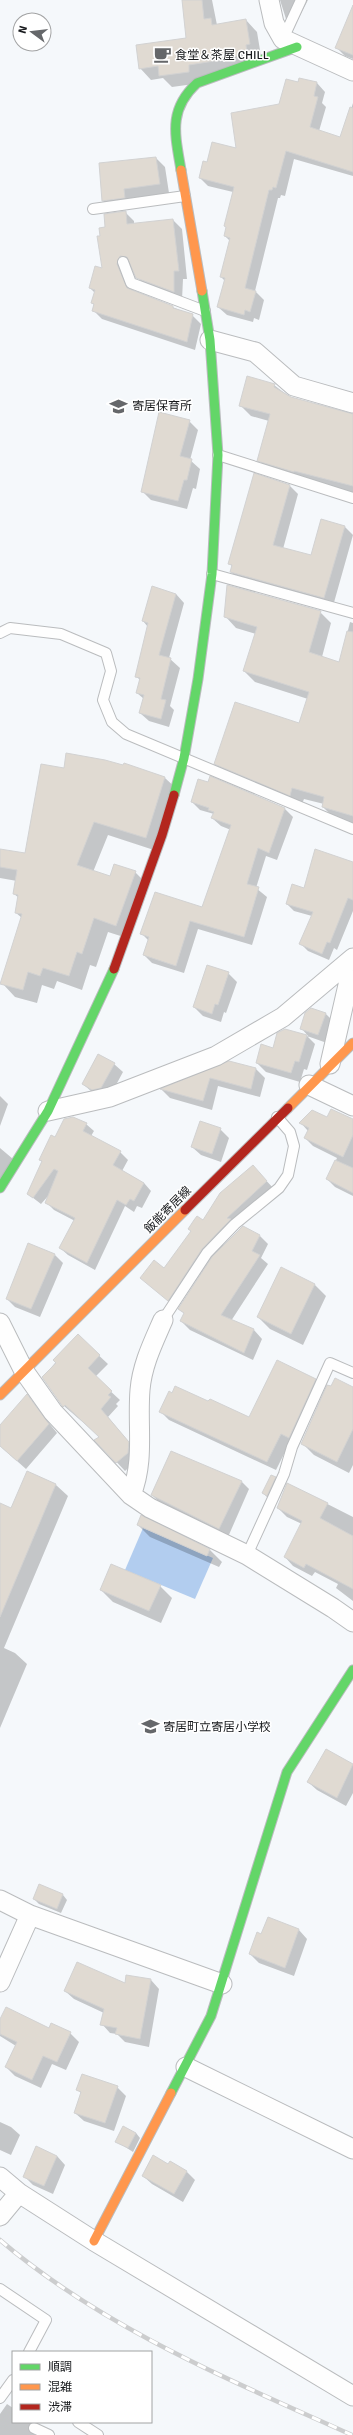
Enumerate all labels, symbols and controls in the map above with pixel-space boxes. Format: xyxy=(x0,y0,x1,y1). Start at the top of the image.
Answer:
north arrow xyxy=(12,12,52,52)
text: N xyxy=(16,24,30,35)
cafe icon: 食堂＆茶屋 CHILL xyxy=(152,45,172,65)
place label: 食堂＆茶屋 CHILL xyxy=(175,48,269,63)
school or university icon: 寄居保育所 xyxy=(109,396,129,416)
place label: 寄居保育所 xyxy=(132,399,192,414)
street label: 飯能寄居線 xyxy=(141,1183,195,1237)
school or university icon: 寄居町立寄居小学校 xyxy=(140,1717,160,1737)
place label: 寄居町立寄居小学校 xyxy=(163,1720,271,1735)
legend xyxy=(12,2351,152,2423)
text: 順調 xyxy=(48,2360,72,2375)
text: 混雑 xyxy=(48,2380,72,2395)
text: 渋滞 xyxy=(48,2400,72,2415)

